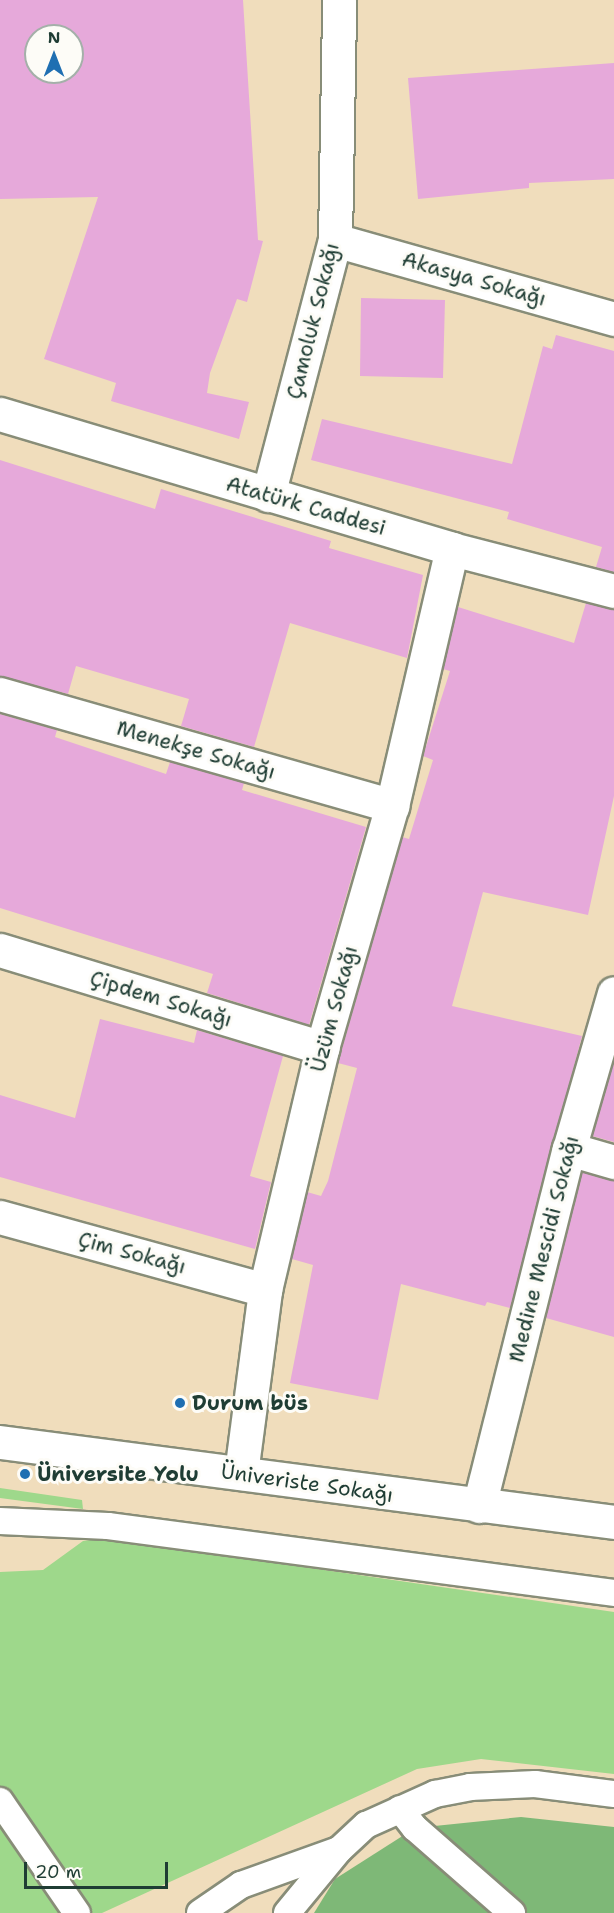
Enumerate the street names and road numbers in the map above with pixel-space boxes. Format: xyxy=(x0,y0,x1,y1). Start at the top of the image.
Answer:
street label: Çamoluk Sokağı xyxy=(281,240,345,402)
street label: Akasya Sokağı xyxy=(399,246,549,312)
street label: Atatürk Caddesi xyxy=(223,471,389,541)
street label: Menekşe Sokağı xyxy=(114,715,278,785)
street label: Üzüm Sokağı xyxy=(305,943,363,1075)
street label: Çipdem Sokağı xyxy=(87,965,235,1033)
street label: Medine Mescidi Sokağı xyxy=(504,1133,584,1365)
street label: Çim Sokağı xyxy=(75,1227,189,1279)
street label: Üniveriste Sokağı xyxy=(219,1458,395,1508)

